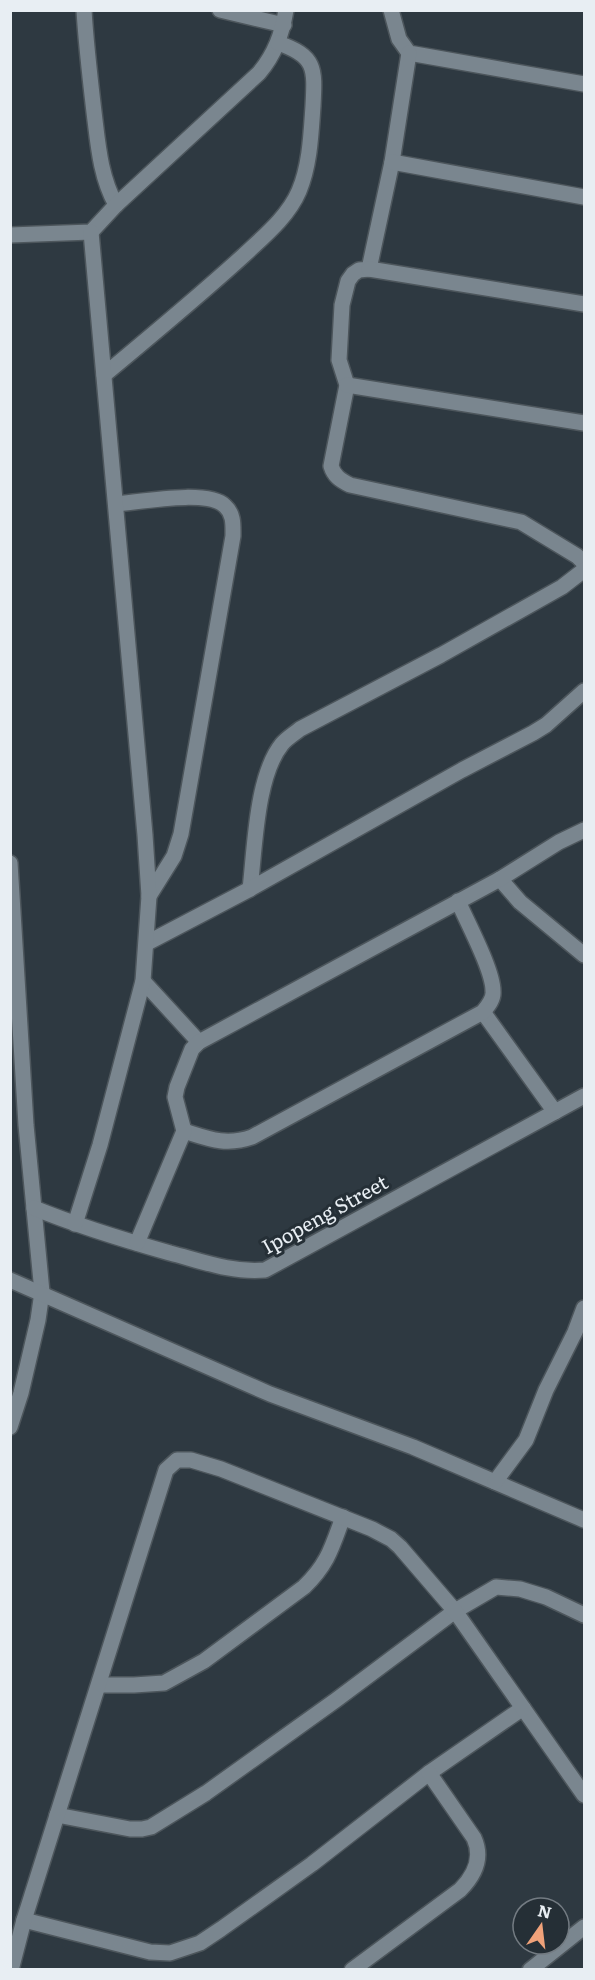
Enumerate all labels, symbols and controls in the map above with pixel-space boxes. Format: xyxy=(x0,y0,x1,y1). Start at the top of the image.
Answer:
street label: Ipopeng Street xyxy=(255,1166,393,1260)
north arrow xyxy=(511,1896,571,1956)
text: N xyxy=(535,1897,554,1924)

